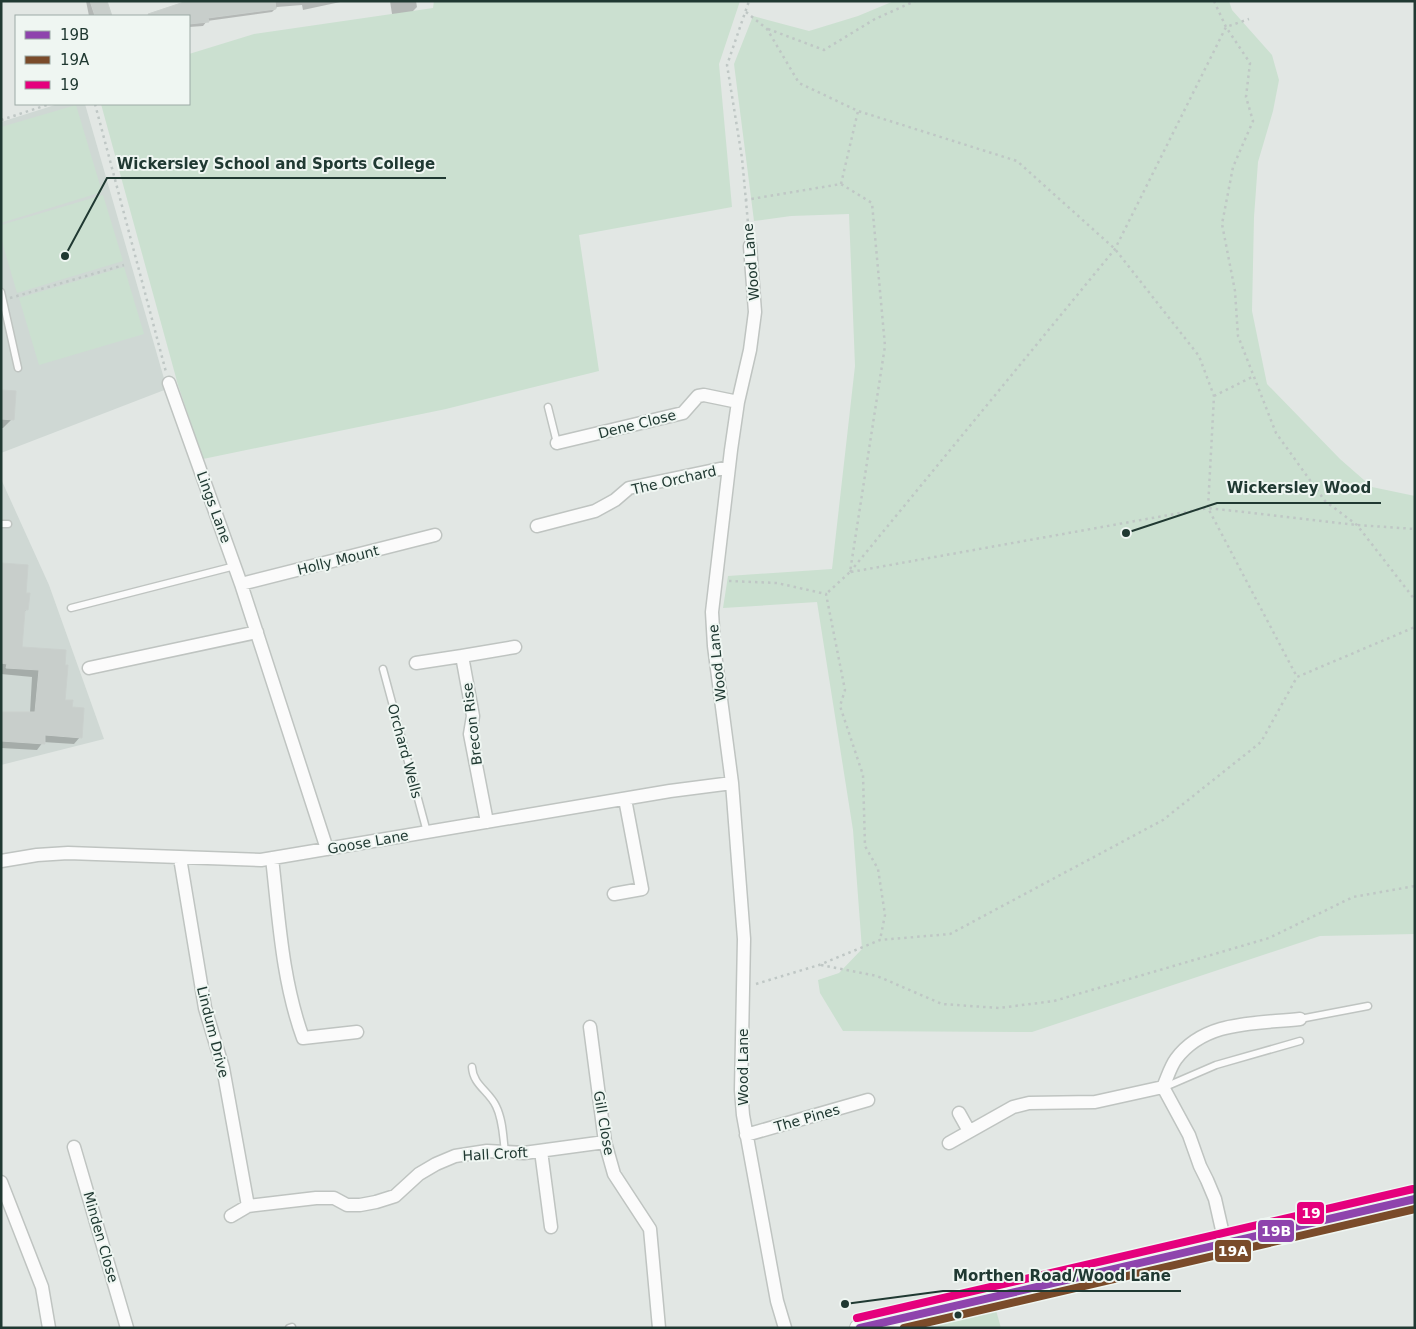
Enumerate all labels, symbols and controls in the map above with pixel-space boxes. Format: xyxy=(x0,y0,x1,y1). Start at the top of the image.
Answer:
legend xyxy=(15,15,190,105)
text: 19B xyxy=(60,26,89,44)
text: 19A xyxy=(60,51,90,69)
text: 19 xyxy=(60,76,79,94)
callout: Wickersley School and Sports College xyxy=(107,148,446,178)
text: Wickersley School and Sports College xyxy=(117,155,435,173)
street label: Wood Lane xyxy=(740,223,762,301)
street label: Dene Close xyxy=(597,407,677,441)
street label: The Orchard xyxy=(629,462,718,498)
street label: Lings Lane xyxy=(194,469,234,545)
callout: Wickersley Wood xyxy=(1217,473,1381,503)
text: Wickersley Wood xyxy=(1227,479,1371,497)
street label: Holly Mount xyxy=(296,542,381,578)
street label: Wood Lane xyxy=(705,624,729,702)
street label: Brecon Rise xyxy=(459,682,485,766)
street label: Orchard Wells xyxy=(385,702,425,800)
street label: Goose Lane xyxy=(326,827,410,857)
street label: Lindum Drive xyxy=(194,985,232,1079)
street label: Wood Lane xyxy=(735,1028,751,1106)
street label: Gill Close xyxy=(590,1090,618,1156)
street label: The Pines xyxy=(771,1101,842,1135)
street label: Hall Croft xyxy=(462,1144,529,1164)
street label: Minden Close xyxy=(80,1190,122,1284)
line badge: 19 xyxy=(1296,1201,1325,1225)
text: 19 xyxy=(1301,1205,1321,1221)
line badge: 19B xyxy=(1257,1219,1295,1243)
text: 19B xyxy=(1261,1223,1291,1239)
line badge: 19A xyxy=(1214,1239,1252,1263)
text: 19A xyxy=(1218,1243,1248,1259)
callout: Morthen Road/Wood Lane xyxy=(943,1261,1181,1291)
text: Morthen Road/Wood Lane xyxy=(953,1267,1171,1285)
unlabelled marker xyxy=(953,1310,963,1320)

